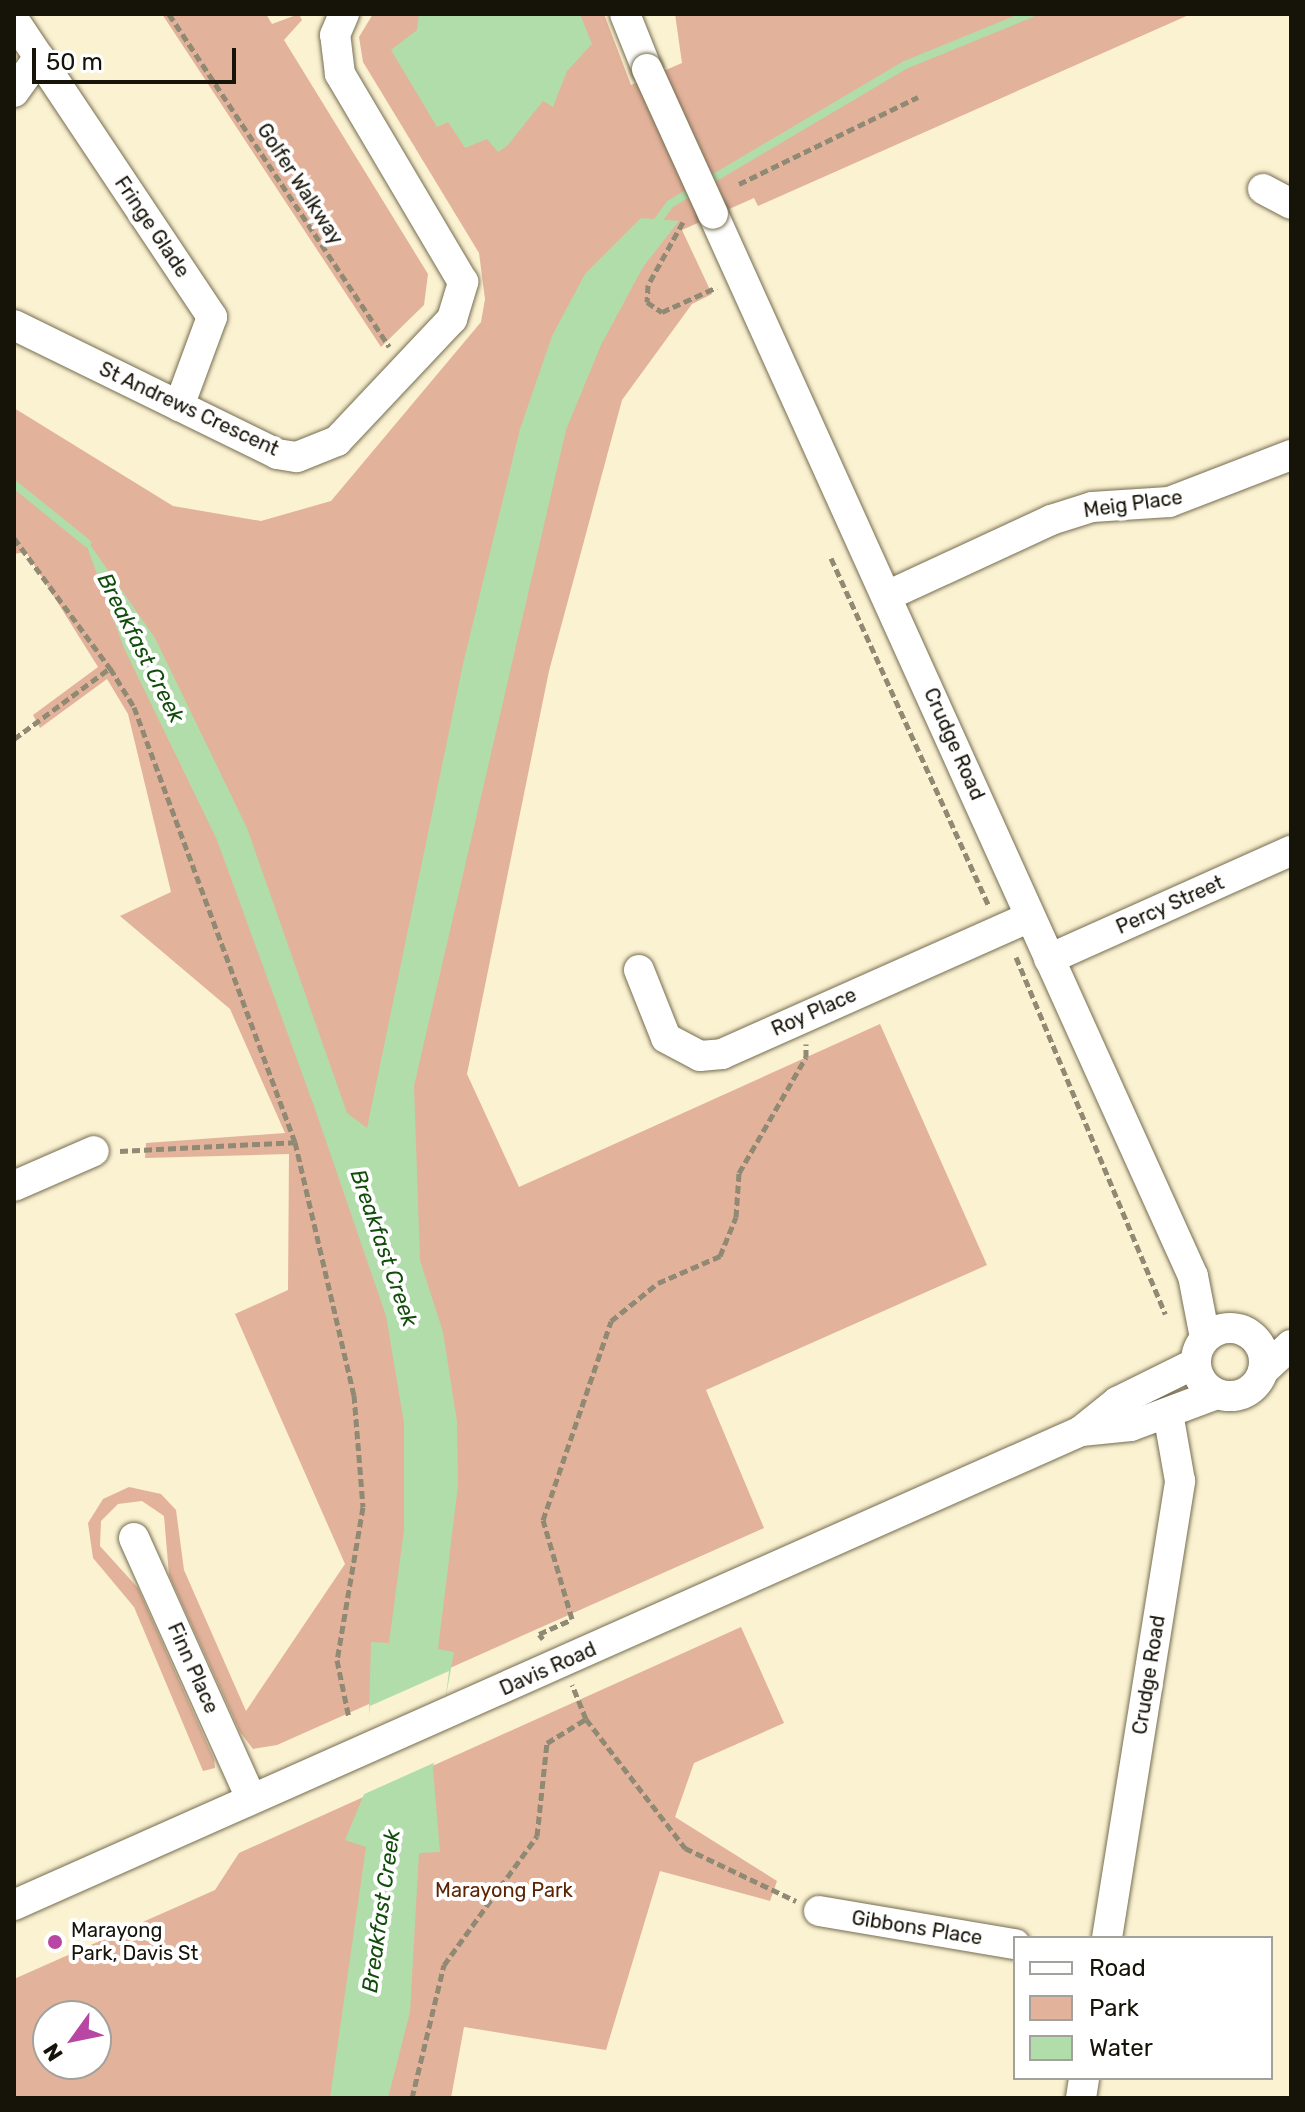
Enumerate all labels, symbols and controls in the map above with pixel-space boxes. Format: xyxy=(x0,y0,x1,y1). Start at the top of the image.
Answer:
scale bar xyxy=(36,32,240,82)
text: 50 m xyxy=(46,48,103,76)
street label: Golfer Walkway xyxy=(252,119,348,249)
street label: Fringe Glade xyxy=(109,172,195,282)
street label: St Andrews Crescent xyxy=(95,357,283,461)
street label: Meig Place xyxy=(1082,485,1184,523)
water label: Breakfast Creek xyxy=(92,569,190,727)
street label: Crudge Road xyxy=(919,684,989,804)
street label: Percy Street xyxy=(1112,870,1228,940)
street label: Roy Place xyxy=(768,983,860,1041)
water label: Breakfast Creek xyxy=(345,1166,423,1330)
street label: Crudge Road xyxy=(1128,1614,1170,1736)
street label: Finn Place xyxy=(162,1619,224,1717)
street label: Davis Road xyxy=(496,1637,600,1701)
water label: Breakfast Creek xyxy=(356,1828,406,1994)
park label: Marayong Park xyxy=(435,1878,573,1902)
street label: Gibbons Place xyxy=(850,1906,984,1950)
place label: Marayong Park, Davis St xyxy=(71,1918,198,1965)
marker: Marayong Park, Davis St xyxy=(46,1933,64,1951)
legend xyxy=(1013,1936,1273,2080)
text: Road xyxy=(1089,1954,1146,1982)
text: Park xyxy=(1089,1994,1139,2022)
north arrow xyxy=(32,2000,112,2080)
text: Water xyxy=(1089,2034,1153,2062)
text: N xyxy=(38,2038,69,2066)

